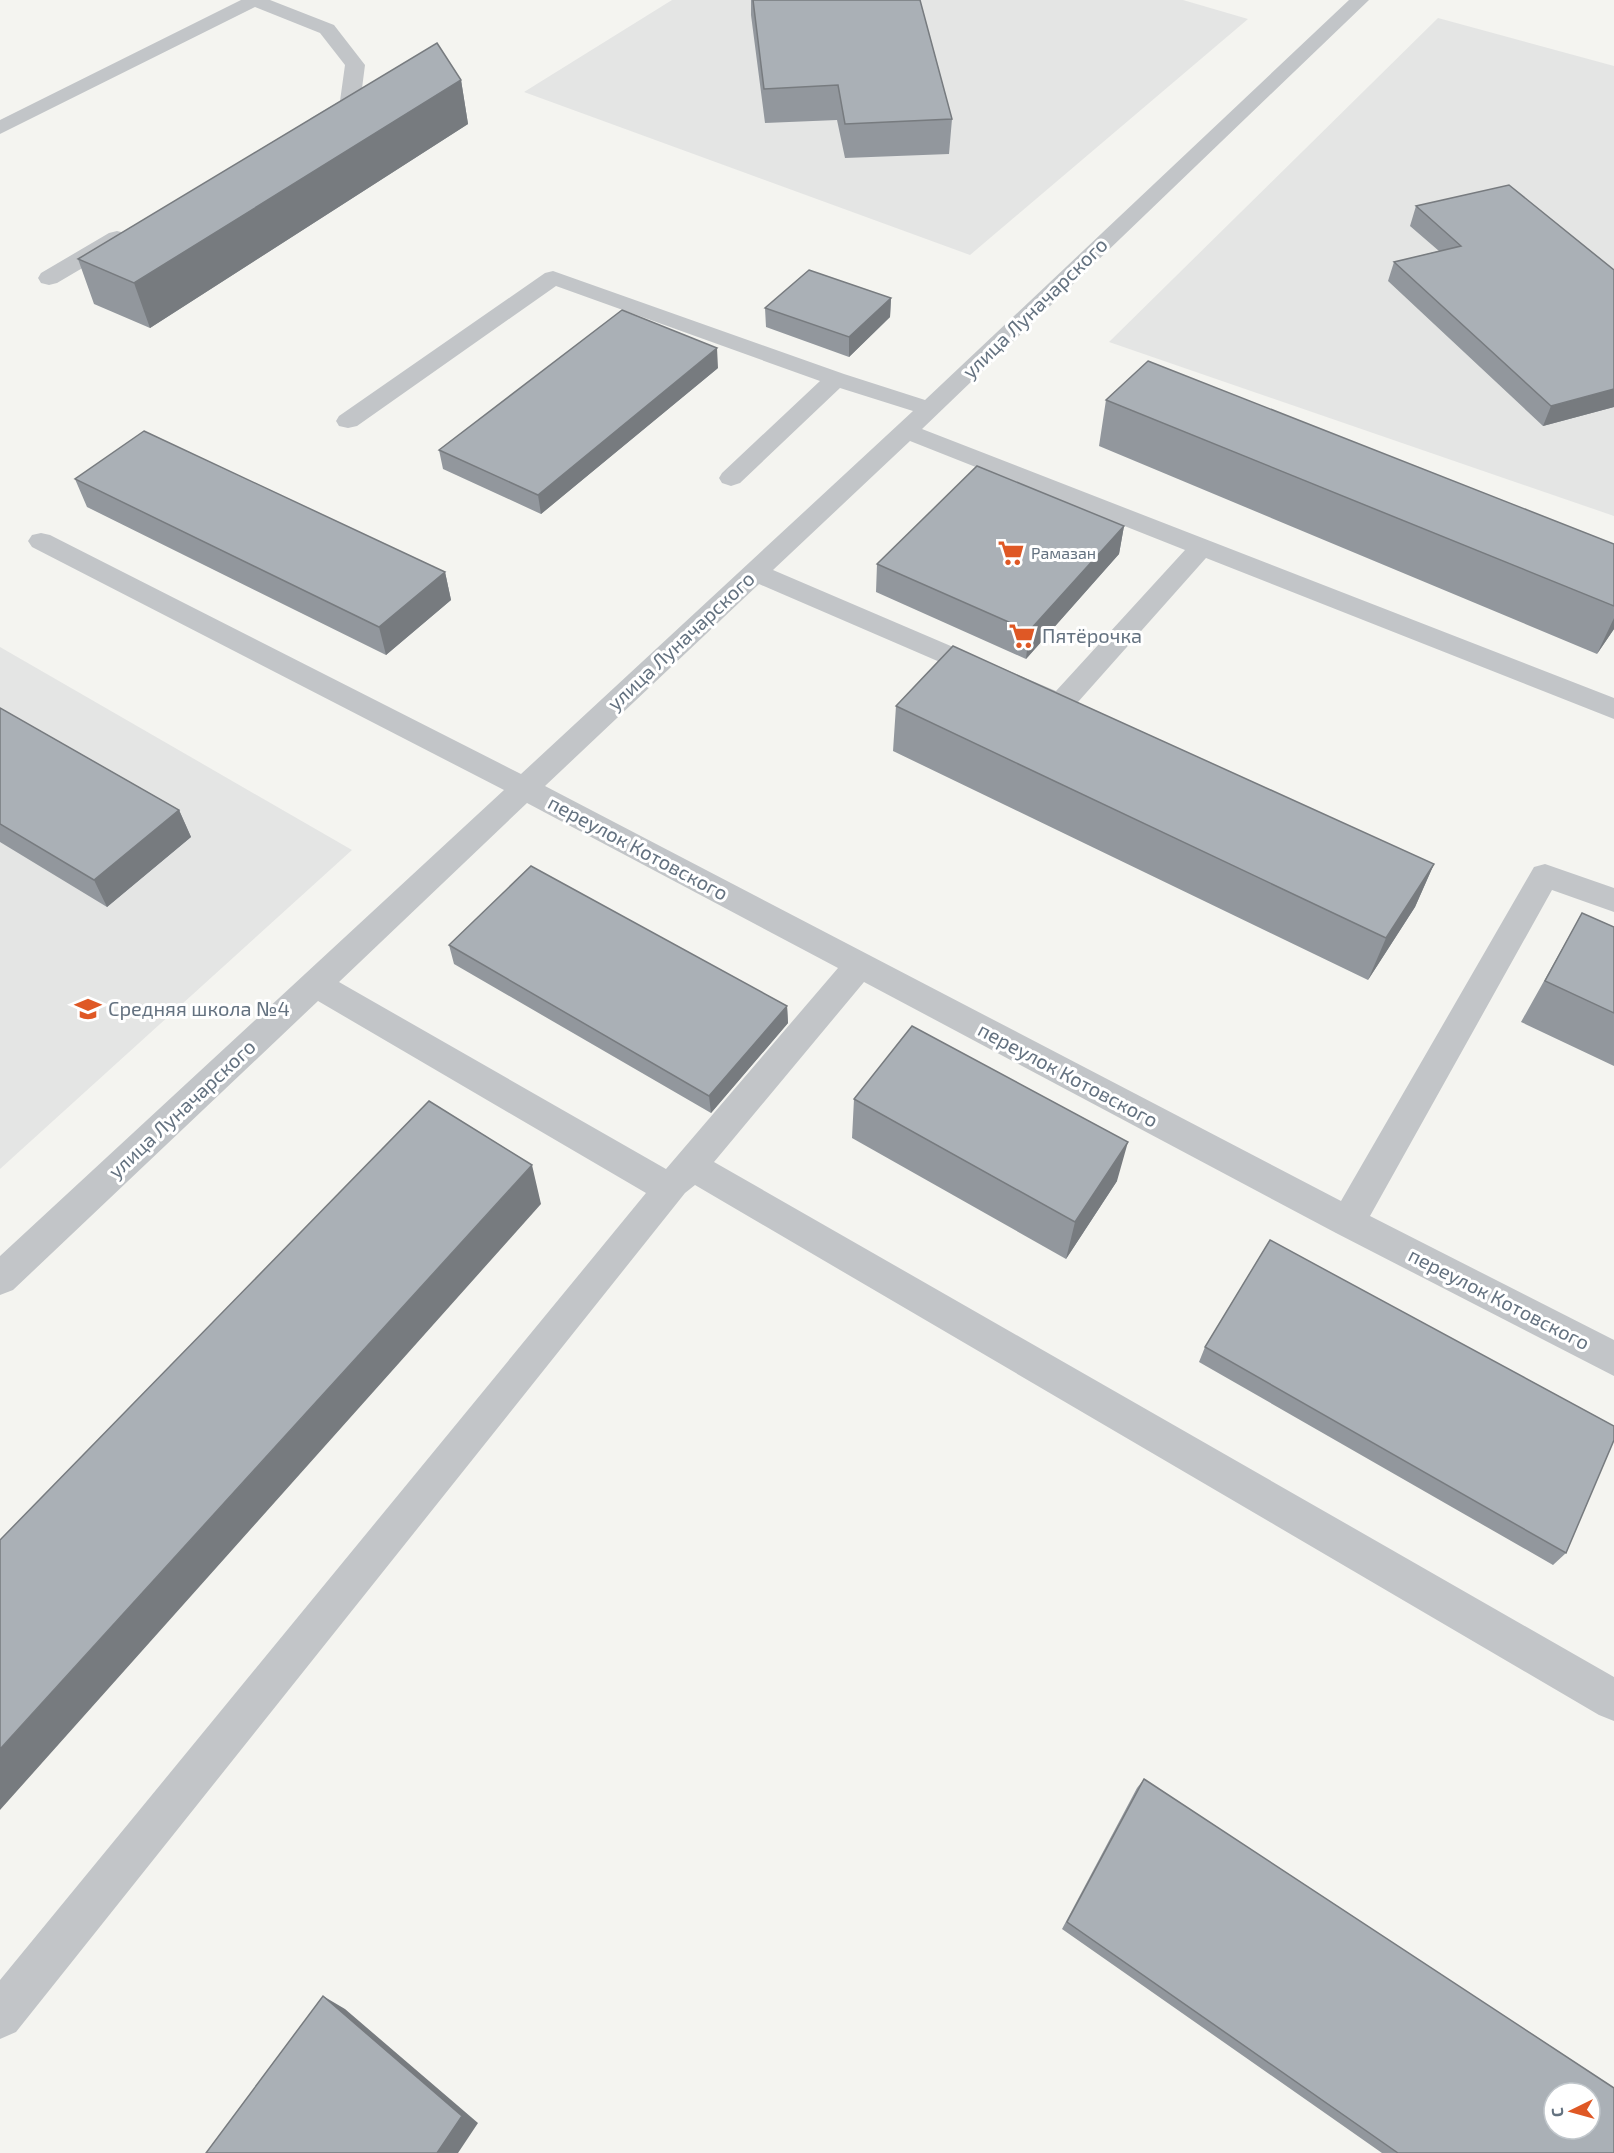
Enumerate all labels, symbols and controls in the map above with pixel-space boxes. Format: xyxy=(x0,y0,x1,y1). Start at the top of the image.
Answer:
street label: улица Луначарского xyxy=(957,232,1113,383)
supermarket icon: Рамазан xyxy=(996,538,1026,568)
place label: Рамазан xyxy=(1031,543,1096,562)
street label: улица Луначарского xyxy=(602,566,760,715)
supermarket icon: Пятёрочка xyxy=(1007,621,1037,651)
place label: Пятёрочка xyxy=(1042,623,1142,647)
street label: переулок Котовского xyxy=(544,790,732,906)
school or university icon: Средняя школа №4 xyxy=(73,994,103,1024)
place label: Средняя школа №4 xyxy=(108,996,290,1020)
street label: переулок Котовского xyxy=(974,1017,1162,1133)
street label: улица Луначарского xyxy=(103,1034,261,1183)
street label: переулок Котовского xyxy=(1404,1242,1594,1355)
north arrow xyxy=(1542,2081,1602,2141)
text: С xyxy=(1547,2107,1566,2118)

